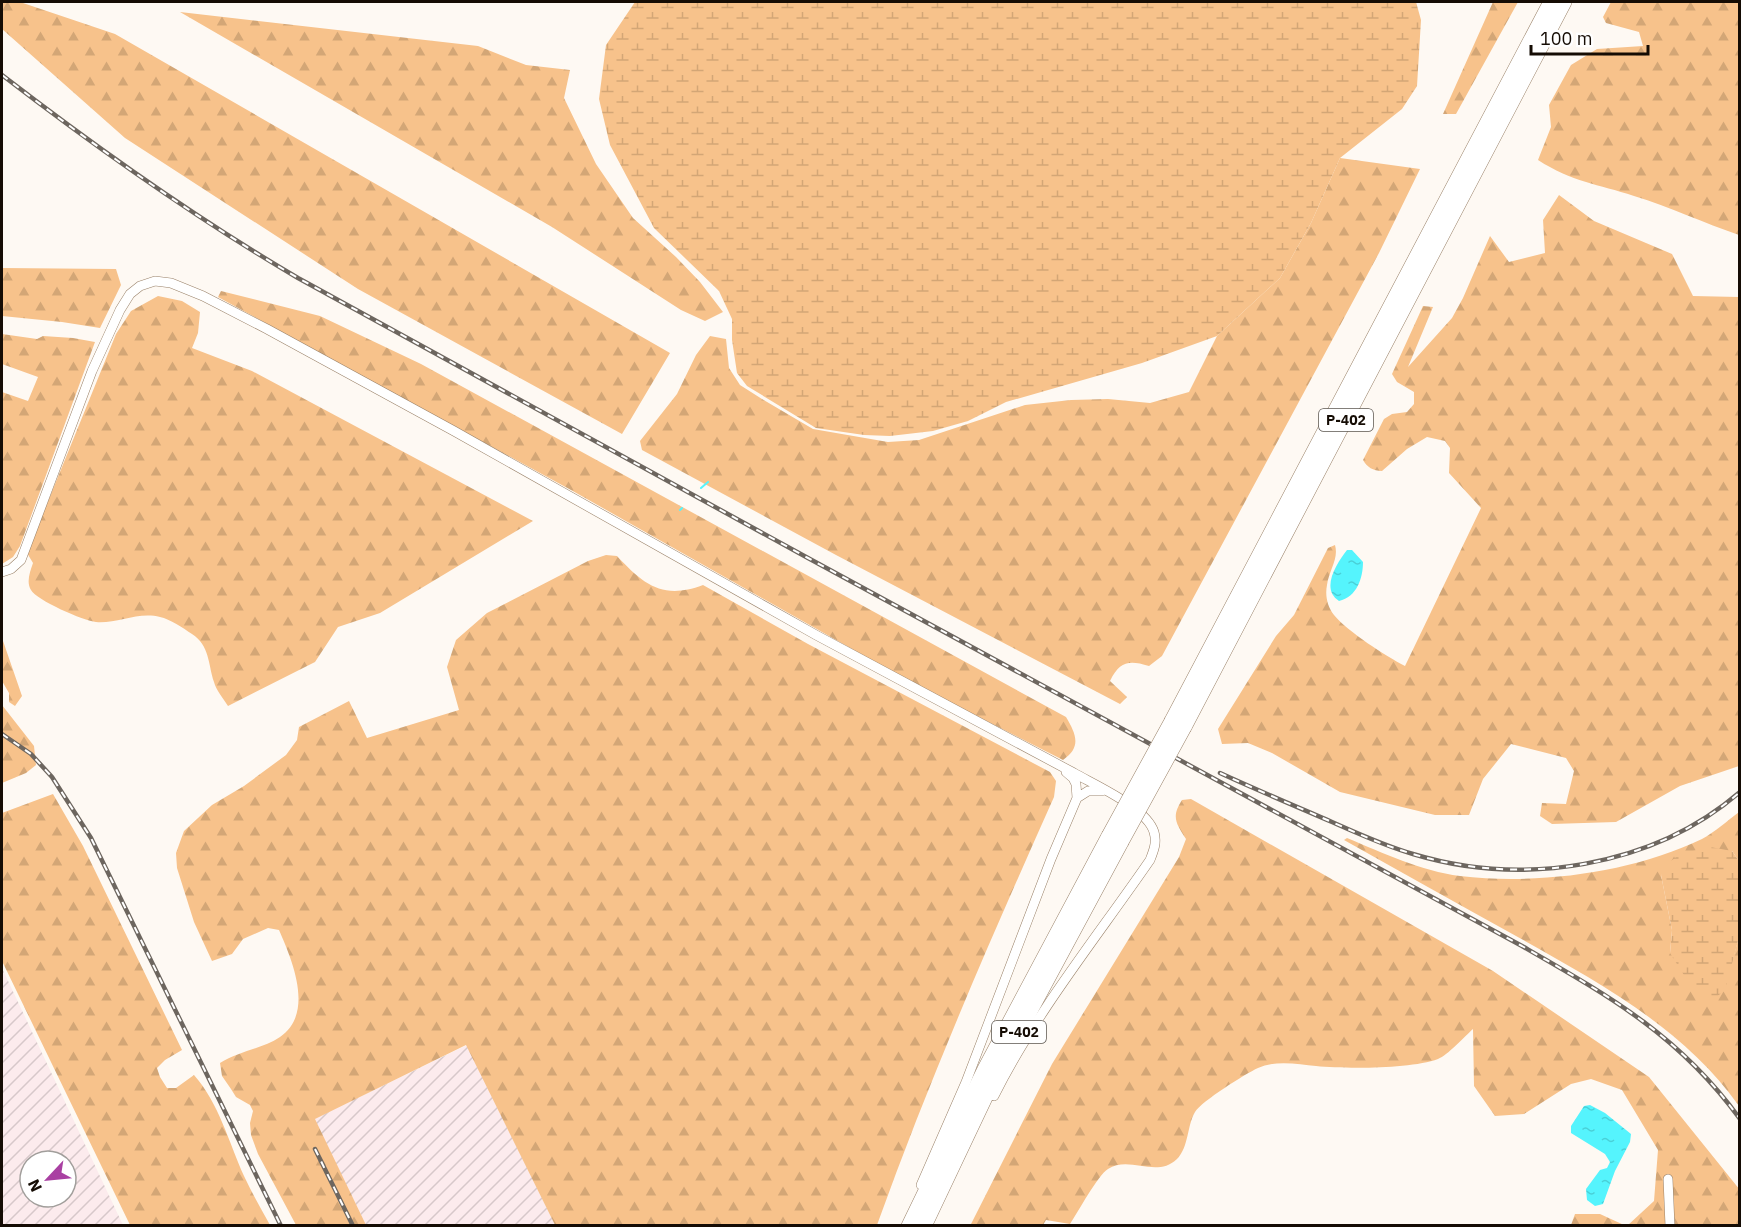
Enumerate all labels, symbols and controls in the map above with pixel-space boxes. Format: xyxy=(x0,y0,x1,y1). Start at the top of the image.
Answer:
scale bar xyxy=(1531,18,1648,56)
text: 100 m xyxy=(1540,27,1592,50)
road number: Р-402 xyxy=(1319,409,1373,431)
road number: Р-402 xyxy=(992,1021,1046,1043)
north arrow xyxy=(18,1149,78,1209)
text: N xyxy=(23,1176,46,1195)

